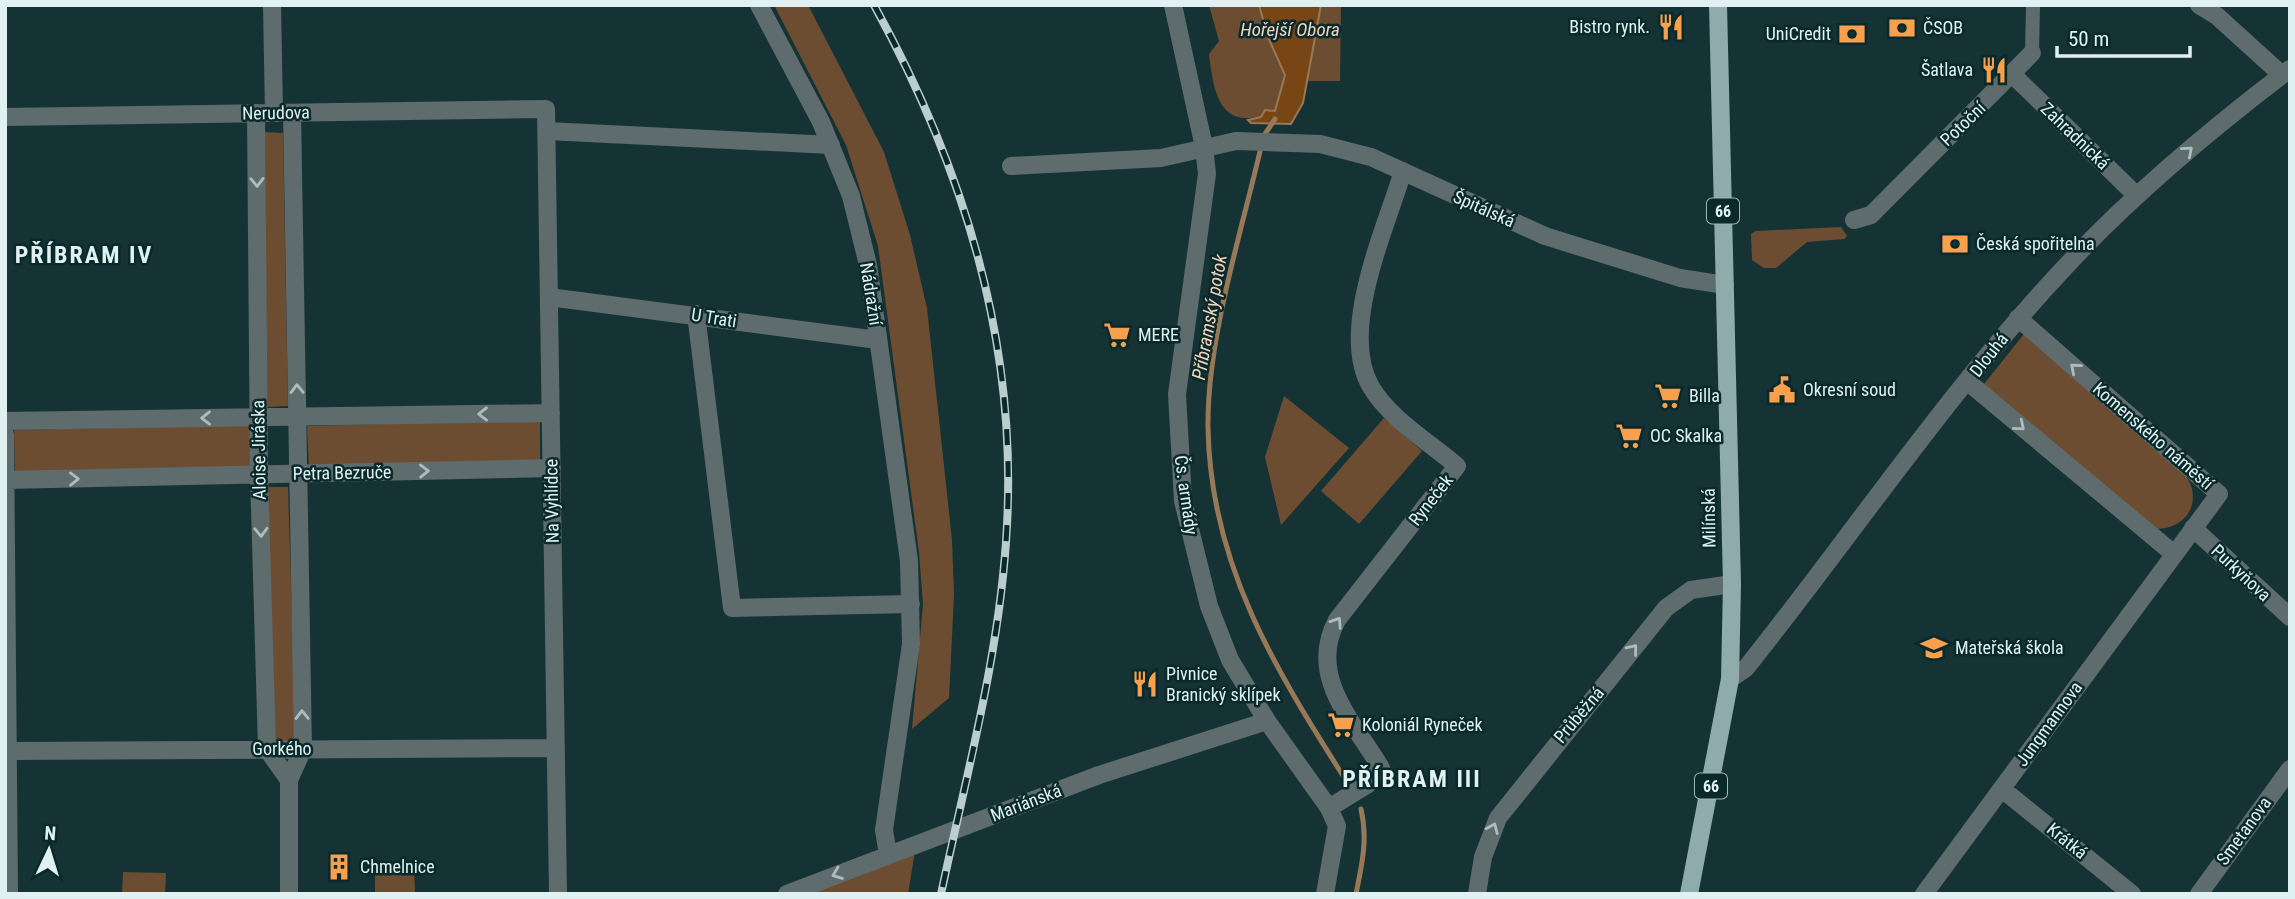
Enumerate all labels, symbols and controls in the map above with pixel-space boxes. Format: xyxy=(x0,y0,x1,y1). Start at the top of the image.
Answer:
restaurant icon: Bistro rynk. xyxy=(1656,12,1686,42)
bank icon: ČSOB xyxy=(1887,13,1917,43)
scale bar xyxy=(2057,14,2190,58)
place label: Bistro rynk. xyxy=(1569,16,1650,37)
place label: ČSOB xyxy=(1923,17,1963,38)
water label: Hořejší Obora xyxy=(1240,18,1340,41)
bank icon: UniCredit xyxy=(1837,19,1867,49)
place label: UniCredit xyxy=(1766,23,1831,44)
text: 50 m xyxy=(2068,27,2109,51)
restaurant icon: Šatlava xyxy=(1979,55,2009,85)
place label: Šatlava xyxy=(1921,59,1973,80)
street label: Potoční xyxy=(1936,97,1990,150)
street label: Zahradnická xyxy=(2037,98,2114,174)
street label: Nerudova xyxy=(242,101,310,124)
one-way arrow xyxy=(2180,147,2193,159)
one-way arrow xyxy=(249,177,265,187)
street label: Špitálská xyxy=(1450,186,1518,231)
road number: 66 xyxy=(1707,198,1739,224)
bank icon: Česká spořitelna xyxy=(1940,229,1970,259)
place label: Česká spořitelna xyxy=(1976,233,2095,254)
district label: PŘÍBRAM IV xyxy=(15,241,153,269)
water label: Příbramský potok xyxy=(1187,252,1232,382)
street label: Nádražní xyxy=(856,261,887,328)
street label: U Trati xyxy=(690,304,738,331)
supermarket icon: MERE xyxy=(1102,320,1132,350)
place label: MERE xyxy=(1138,324,1179,345)
street label: Dlouhá xyxy=(1965,329,2012,381)
one-way arrow xyxy=(2070,364,2083,376)
public building icon: Okresní soud xyxy=(1767,375,1797,405)
street label: Komenského náměstí xyxy=(2089,378,2218,494)
place label: Okresní soud xyxy=(1803,379,1896,400)
supermarket icon: Billa xyxy=(1653,381,1683,411)
one-way arrow xyxy=(289,383,305,394)
place label: Billa xyxy=(1689,385,1720,406)
street label: Aloise Jiráska xyxy=(247,400,270,500)
one-way arrow xyxy=(477,406,487,422)
one-way arrow xyxy=(200,410,211,426)
one-way arrow xyxy=(2012,418,2025,430)
supermarket icon: OC Skalka xyxy=(1614,421,1644,451)
place label: OC Skalka xyxy=(1650,425,1722,446)
street label: Čs. armády xyxy=(1171,454,1203,536)
street label: Na Vyhlídce xyxy=(540,459,563,543)
street label: Petra Bezruče xyxy=(293,461,391,484)
one-way arrow xyxy=(419,463,430,478)
street label: Ryneček xyxy=(1404,470,1457,529)
one-way arrow xyxy=(69,471,80,486)
street label: Milínská xyxy=(1697,488,1720,548)
one-way arrow xyxy=(253,527,269,537)
street label: Purkyňova xyxy=(2207,540,2275,605)
one-way arrow xyxy=(1328,616,1341,629)
school or university icon: Mateřská škola xyxy=(1919,633,1949,663)
place label: Mateřská škola xyxy=(1955,637,2064,658)
one-way arrow xyxy=(1625,645,1638,657)
place label: Pivnice Branický sklípek xyxy=(1166,663,1281,705)
restaurant icon: Pivnice Branický sklípek xyxy=(1130,669,1160,699)
street label: Jungmannova xyxy=(2011,677,2086,770)
street label: Průběžná xyxy=(1549,682,1608,747)
one-way arrow xyxy=(294,709,310,719)
supermarket icon: Koloniál Ryneček xyxy=(1326,710,1356,740)
place label: Koloniál Ryneček xyxy=(1362,714,1483,735)
street label: Gorkého xyxy=(252,738,312,759)
district label: PŘÍBRAM III xyxy=(1342,765,1482,793)
road number: 66 xyxy=(1695,774,1727,799)
street label: Mariánská xyxy=(987,779,1064,826)
street label: Smetanova xyxy=(2212,793,2275,869)
north arrow xyxy=(14,815,84,885)
street label: Krátká xyxy=(2043,818,2092,863)
text: N xyxy=(44,822,57,845)
one-way arrow xyxy=(1485,823,1499,835)
building icon: Chmelnice xyxy=(324,852,354,882)
place label: Chmelnice xyxy=(360,856,435,877)
one-way arrow xyxy=(832,866,844,880)

